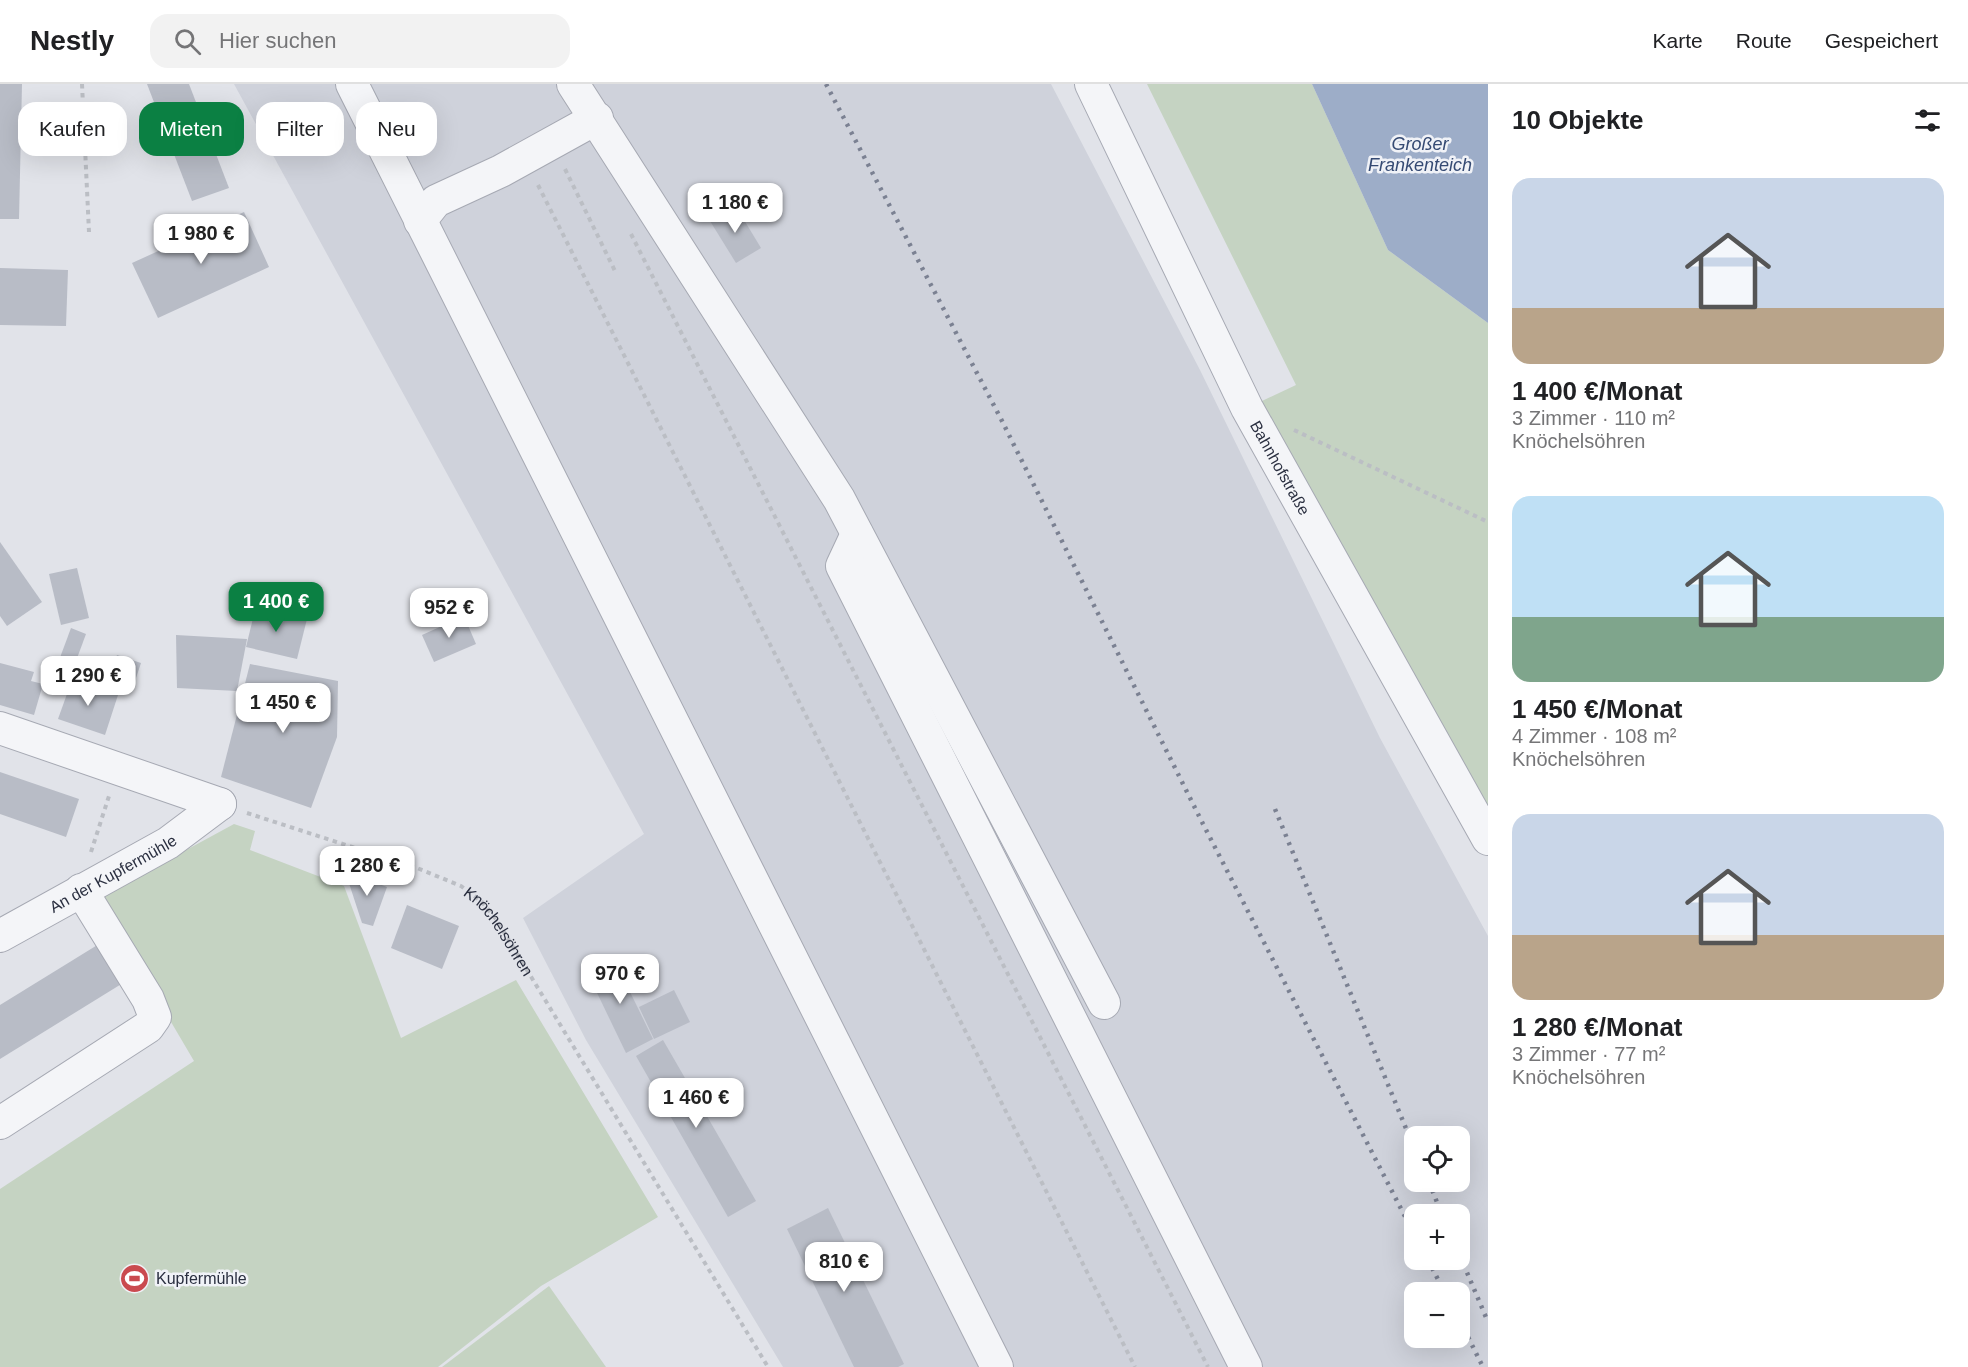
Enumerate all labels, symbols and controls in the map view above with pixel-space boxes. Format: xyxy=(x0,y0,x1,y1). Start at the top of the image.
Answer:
search box xyxy=(150,14,570,68)
text: Nestly xyxy=(30,25,114,56)
icon: search xyxy=(171,25,204,58)
text: Hier suchen xyxy=(219,28,336,53)
text: Karte xyxy=(1653,29,1703,52)
text: Route xyxy=(1736,29,1792,52)
text: Gespeichert xyxy=(1825,29,1938,52)
chip: Kaufen xyxy=(18,102,127,156)
chip: Mieten xyxy=(139,102,244,156)
chip: Filter xyxy=(256,102,344,156)
chip: Neu xyxy=(356,102,437,156)
icon: filters xyxy=(1911,104,1944,137)
text: 10 Objekte xyxy=(1512,105,1644,135)
water label: Großer Frankenteich xyxy=(1368,134,1472,175)
pin: 1 180 € xyxy=(680,183,790,234)
text: 1 180 € xyxy=(702,191,768,213)
pin: 1 980 € xyxy=(146,214,256,265)
icon: home xyxy=(1674,217,1782,325)
text: 1 980 € xyxy=(168,222,234,244)
text: 1 400 €/Monat xyxy=(1512,376,1683,406)
text: 3 Zimmer · 110 m² xyxy=(1512,407,1675,429)
street label: Bahnhofstraße xyxy=(1247,418,1313,518)
text: Knöchelsöhren xyxy=(1512,430,1645,452)
icon: home xyxy=(1674,535,1782,643)
pin: 1 400 € xyxy=(221,582,331,633)
pin: 952 € xyxy=(407,588,491,639)
text: 1 400 € xyxy=(243,590,309,612)
text: 952 € xyxy=(424,596,474,618)
pin: 1 290 € xyxy=(33,656,143,707)
text: 1 290 € xyxy=(55,664,121,686)
pin: 1 450 € xyxy=(228,683,338,734)
text: 1 450 € xyxy=(250,691,316,713)
text: 1 450 €/Monat xyxy=(1512,694,1683,724)
text: 4 Zimmer · 108 m² xyxy=(1512,725,1676,747)
text: Knöchelsöhren xyxy=(1512,748,1645,770)
street label: An der Kupfermühle xyxy=(46,831,180,915)
pin: 1 280 € xyxy=(312,846,422,897)
icon: home xyxy=(1674,853,1782,961)
text: 1 280 € xyxy=(334,854,400,876)
street label: Knöchelsöhren xyxy=(461,883,537,979)
pin: 970 € xyxy=(578,954,662,1005)
text: 970 € xyxy=(595,962,645,984)
text: 1 280 €/Monat xyxy=(1512,1012,1683,1042)
text: 3 Zimmer · 77 m² xyxy=(1512,1043,1665,1065)
text: Knöchelsöhren xyxy=(1512,1066,1645,1088)
pin: 1 460 € xyxy=(641,1078,751,1129)
text: 1 460 € xyxy=(663,1086,729,1108)
map controls xyxy=(1404,1126,1470,1348)
button: locate xyxy=(1404,1126,1470,1192)
button: + xyxy=(1404,1204,1470,1270)
pin: 810 € xyxy=(802,1242,886,1293)
text: 810 € xyxy=(819,1250,869,1272)
sports icon: Kupfermühle xyxy=(119,1262,151,1294)
place label: Kupfermühle xyxy=(156,1270,247,1287)
button: − xyxy=(1404,1282,1470,1348)

